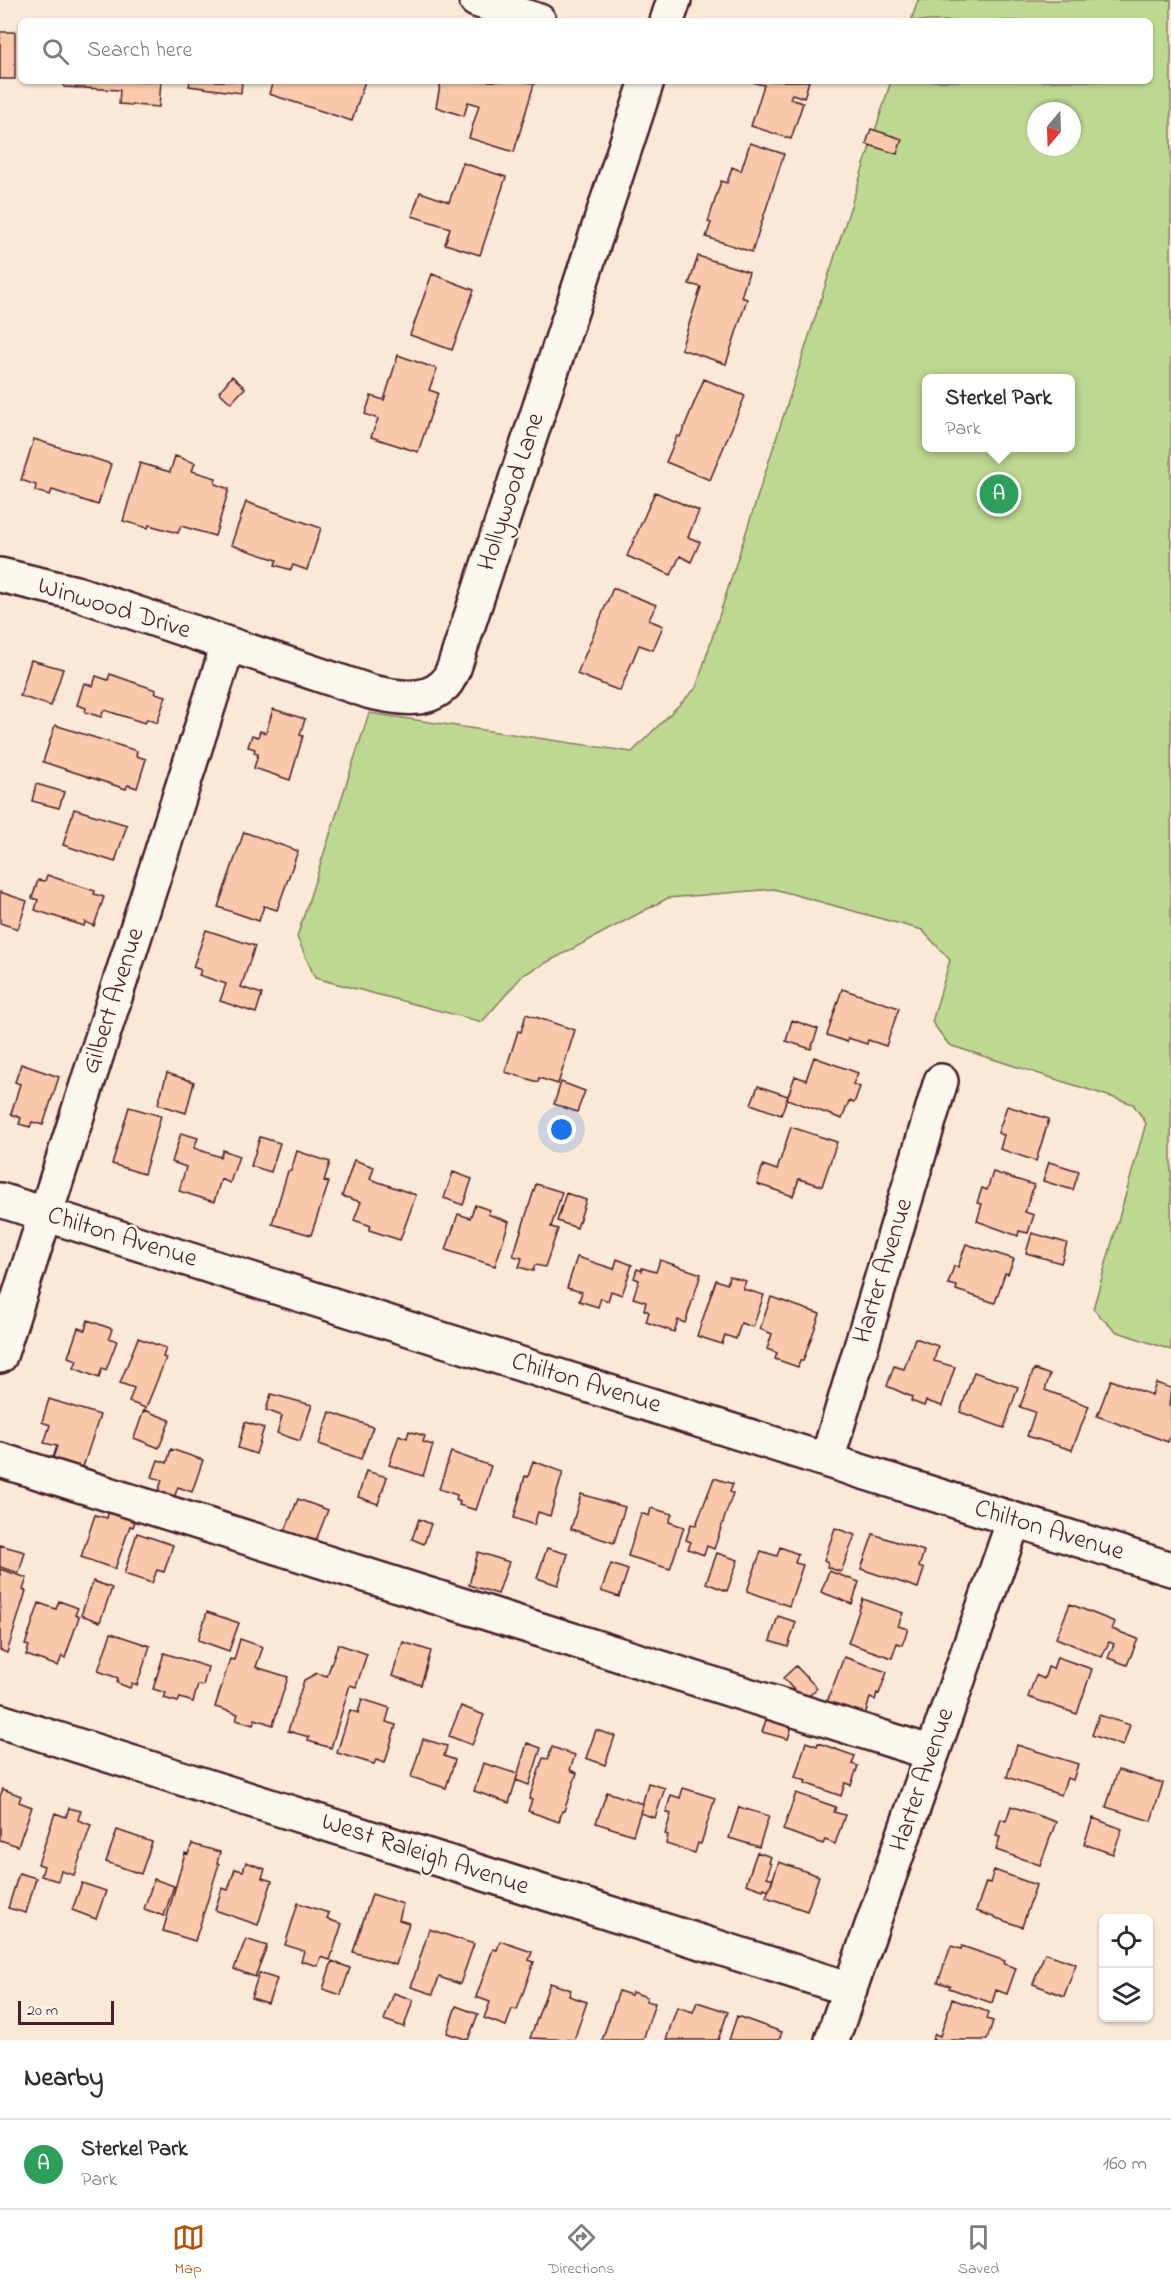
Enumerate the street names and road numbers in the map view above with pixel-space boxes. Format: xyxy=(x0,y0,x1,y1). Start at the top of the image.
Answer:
street label: Hollywood Lane xyxy=(469,408,556,576)
street label: Winwood Drive xyxy=(33,568,196,650)
street label: Gilbert Avenue xyxy=(72,923,156,1079)
street label: Harter Avenue xyxy=(844,1193,924,1348)
street label: Chilton Avenue xyxy=(42,1197,202,1279)
street label: Chilton Avenue xyxy=(506,1343,666,1425)
street label: Chilton Avenue xyxy=(969,1490,1129,1572)
street label: Harter Avenue xyxy=(881,1703,965,1857)
street label: West Raleigh Avenue xyxy=(316,1803,534,1907)

